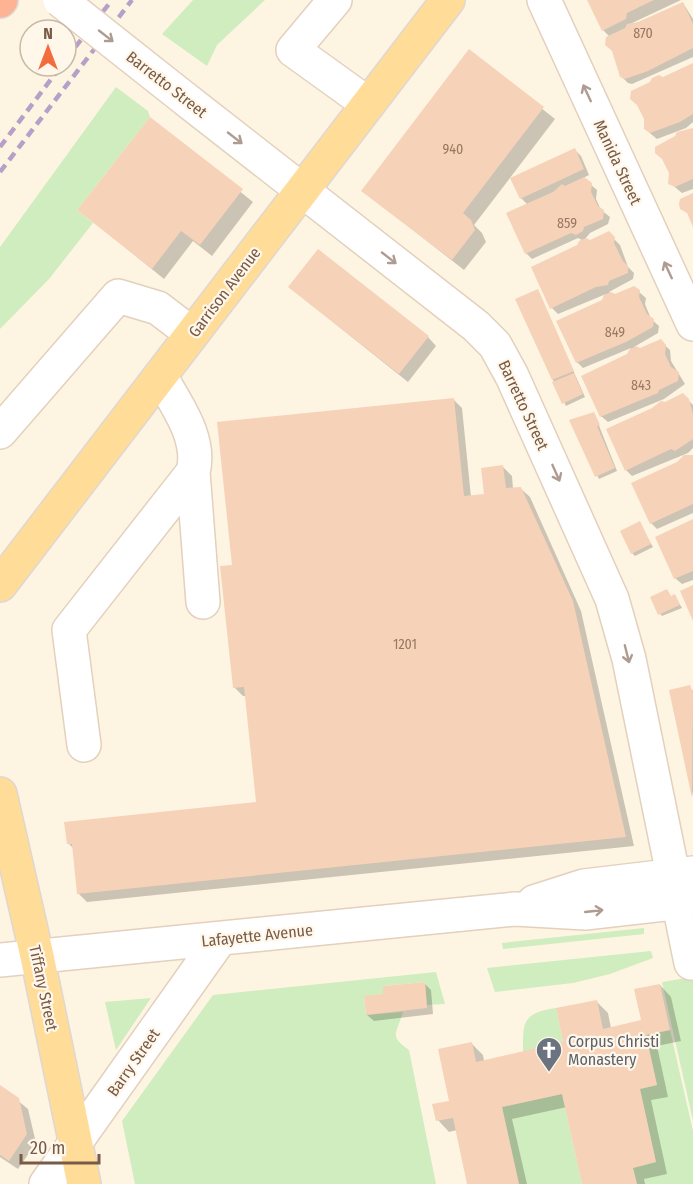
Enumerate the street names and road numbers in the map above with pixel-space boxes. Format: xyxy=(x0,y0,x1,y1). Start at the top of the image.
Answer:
street label: Barretto Street xyxy=(123,47,211,122)
street label: Manida Street xyxy=(590,117,646,208)
street label: Garrison Avenue xyxy=(184,243,264,341)
street label: Barretto Street xyxy=(494,357,553,454)
street label: Lafayette Avenue xyxy=(200,920,314,951)
street label: Tiffany Street xyxy=(25,943,62,1034)
street label: Barry Street xyxy=(103,1024,164,1100)

